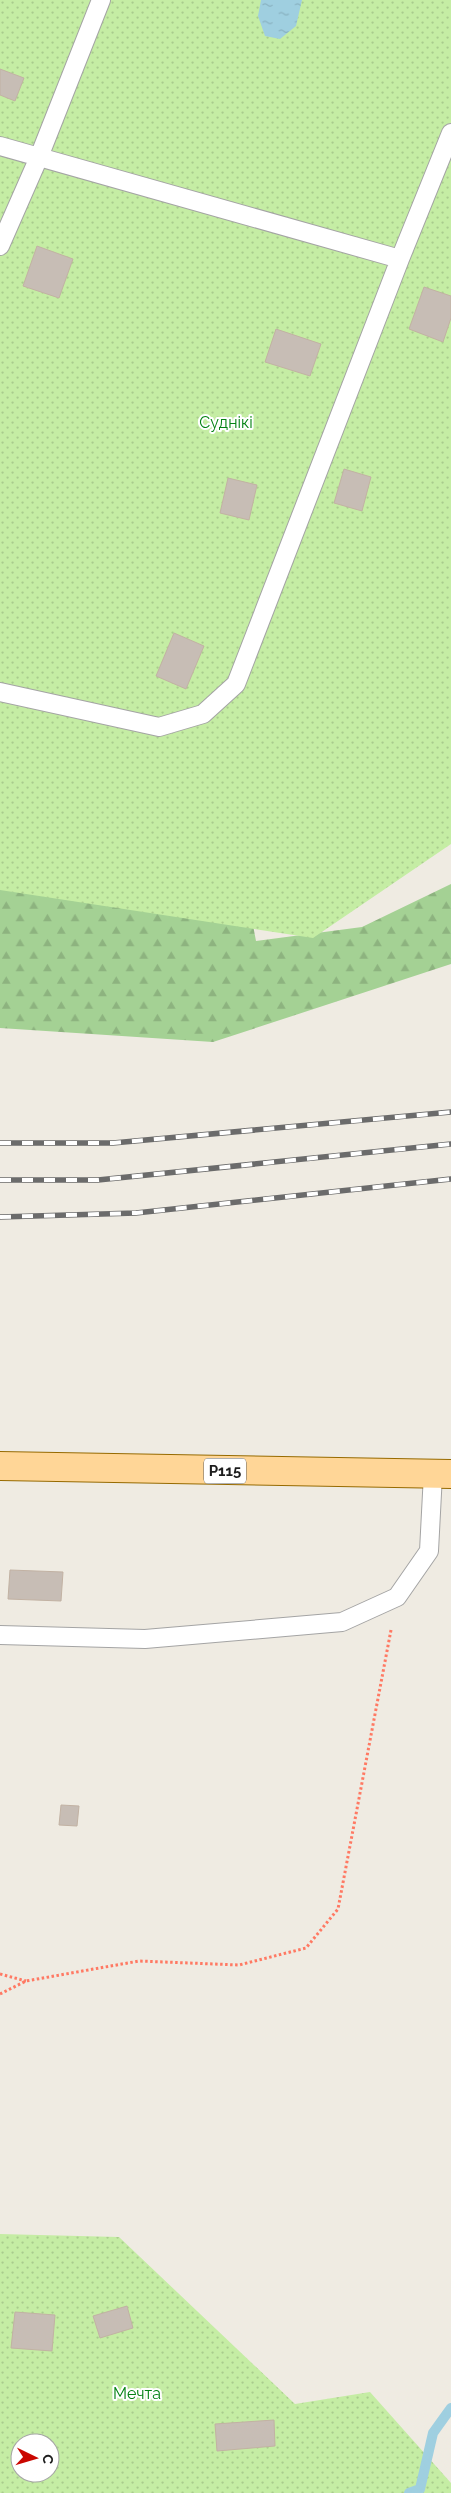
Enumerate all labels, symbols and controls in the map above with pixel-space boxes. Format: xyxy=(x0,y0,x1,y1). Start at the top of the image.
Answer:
park label: Суднікі xyxy=(199,413,253,432)
road number: Р115 xyxy=(204,1458,246,1484)
park label: Мечта xyxy=(113,2384,161,2403)
north arrow xyxy=(10,2433,60,2483)
text: С xyxy=(40,2454,56,2465)

